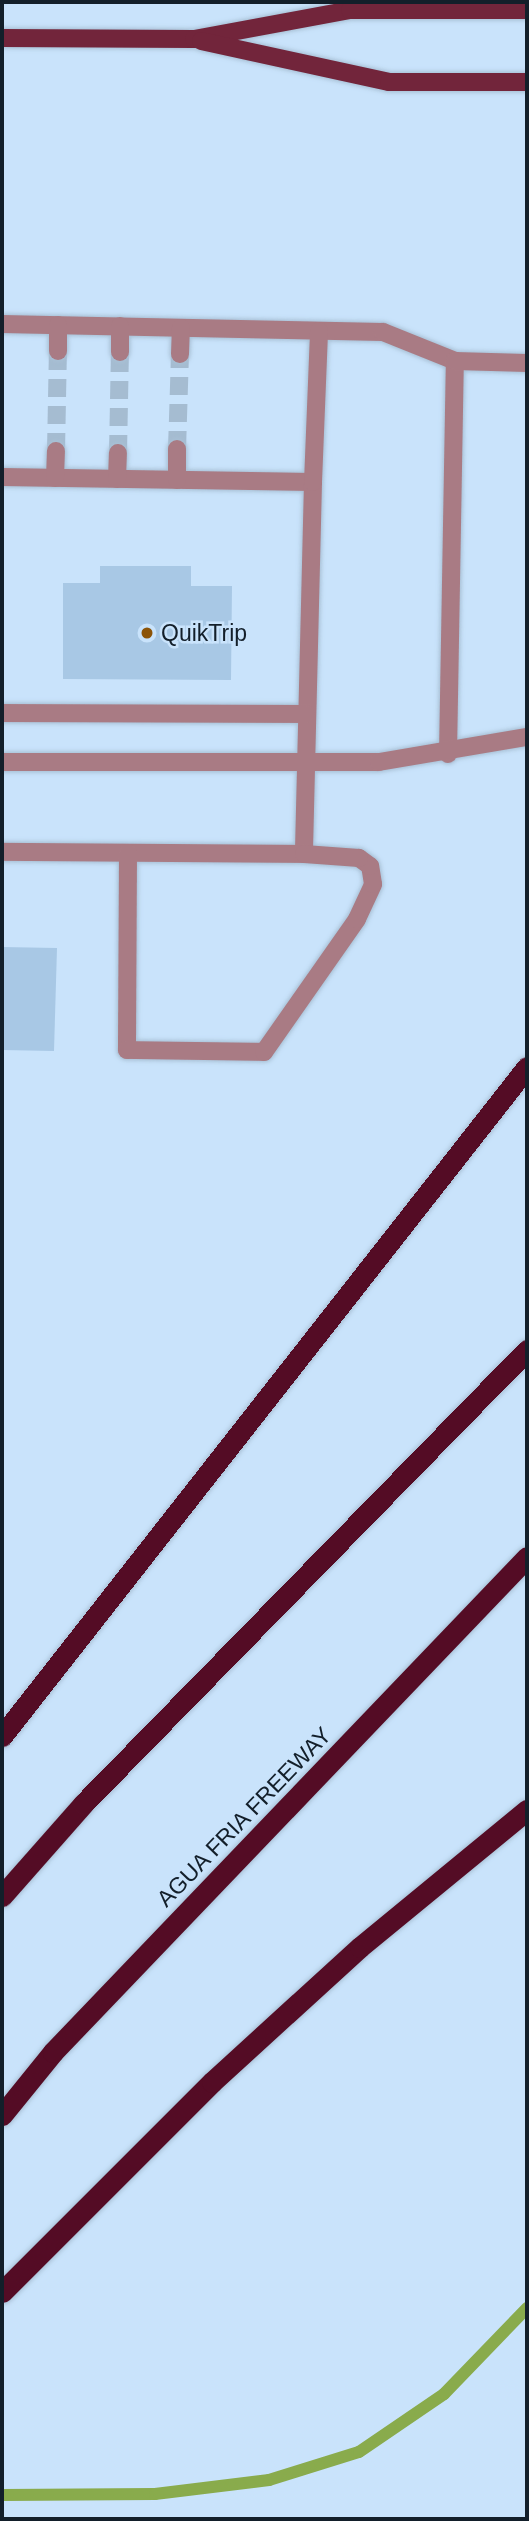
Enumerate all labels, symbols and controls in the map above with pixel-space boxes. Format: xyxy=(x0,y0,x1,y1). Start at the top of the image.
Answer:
place label: QuikTrip xyxy=(161,619,247,647)
marker: QuikTrip xyxy=(139,625,155,641)
street label: AGUA FRIA FREEWAY xyxy=(150,1721,338,1913)

